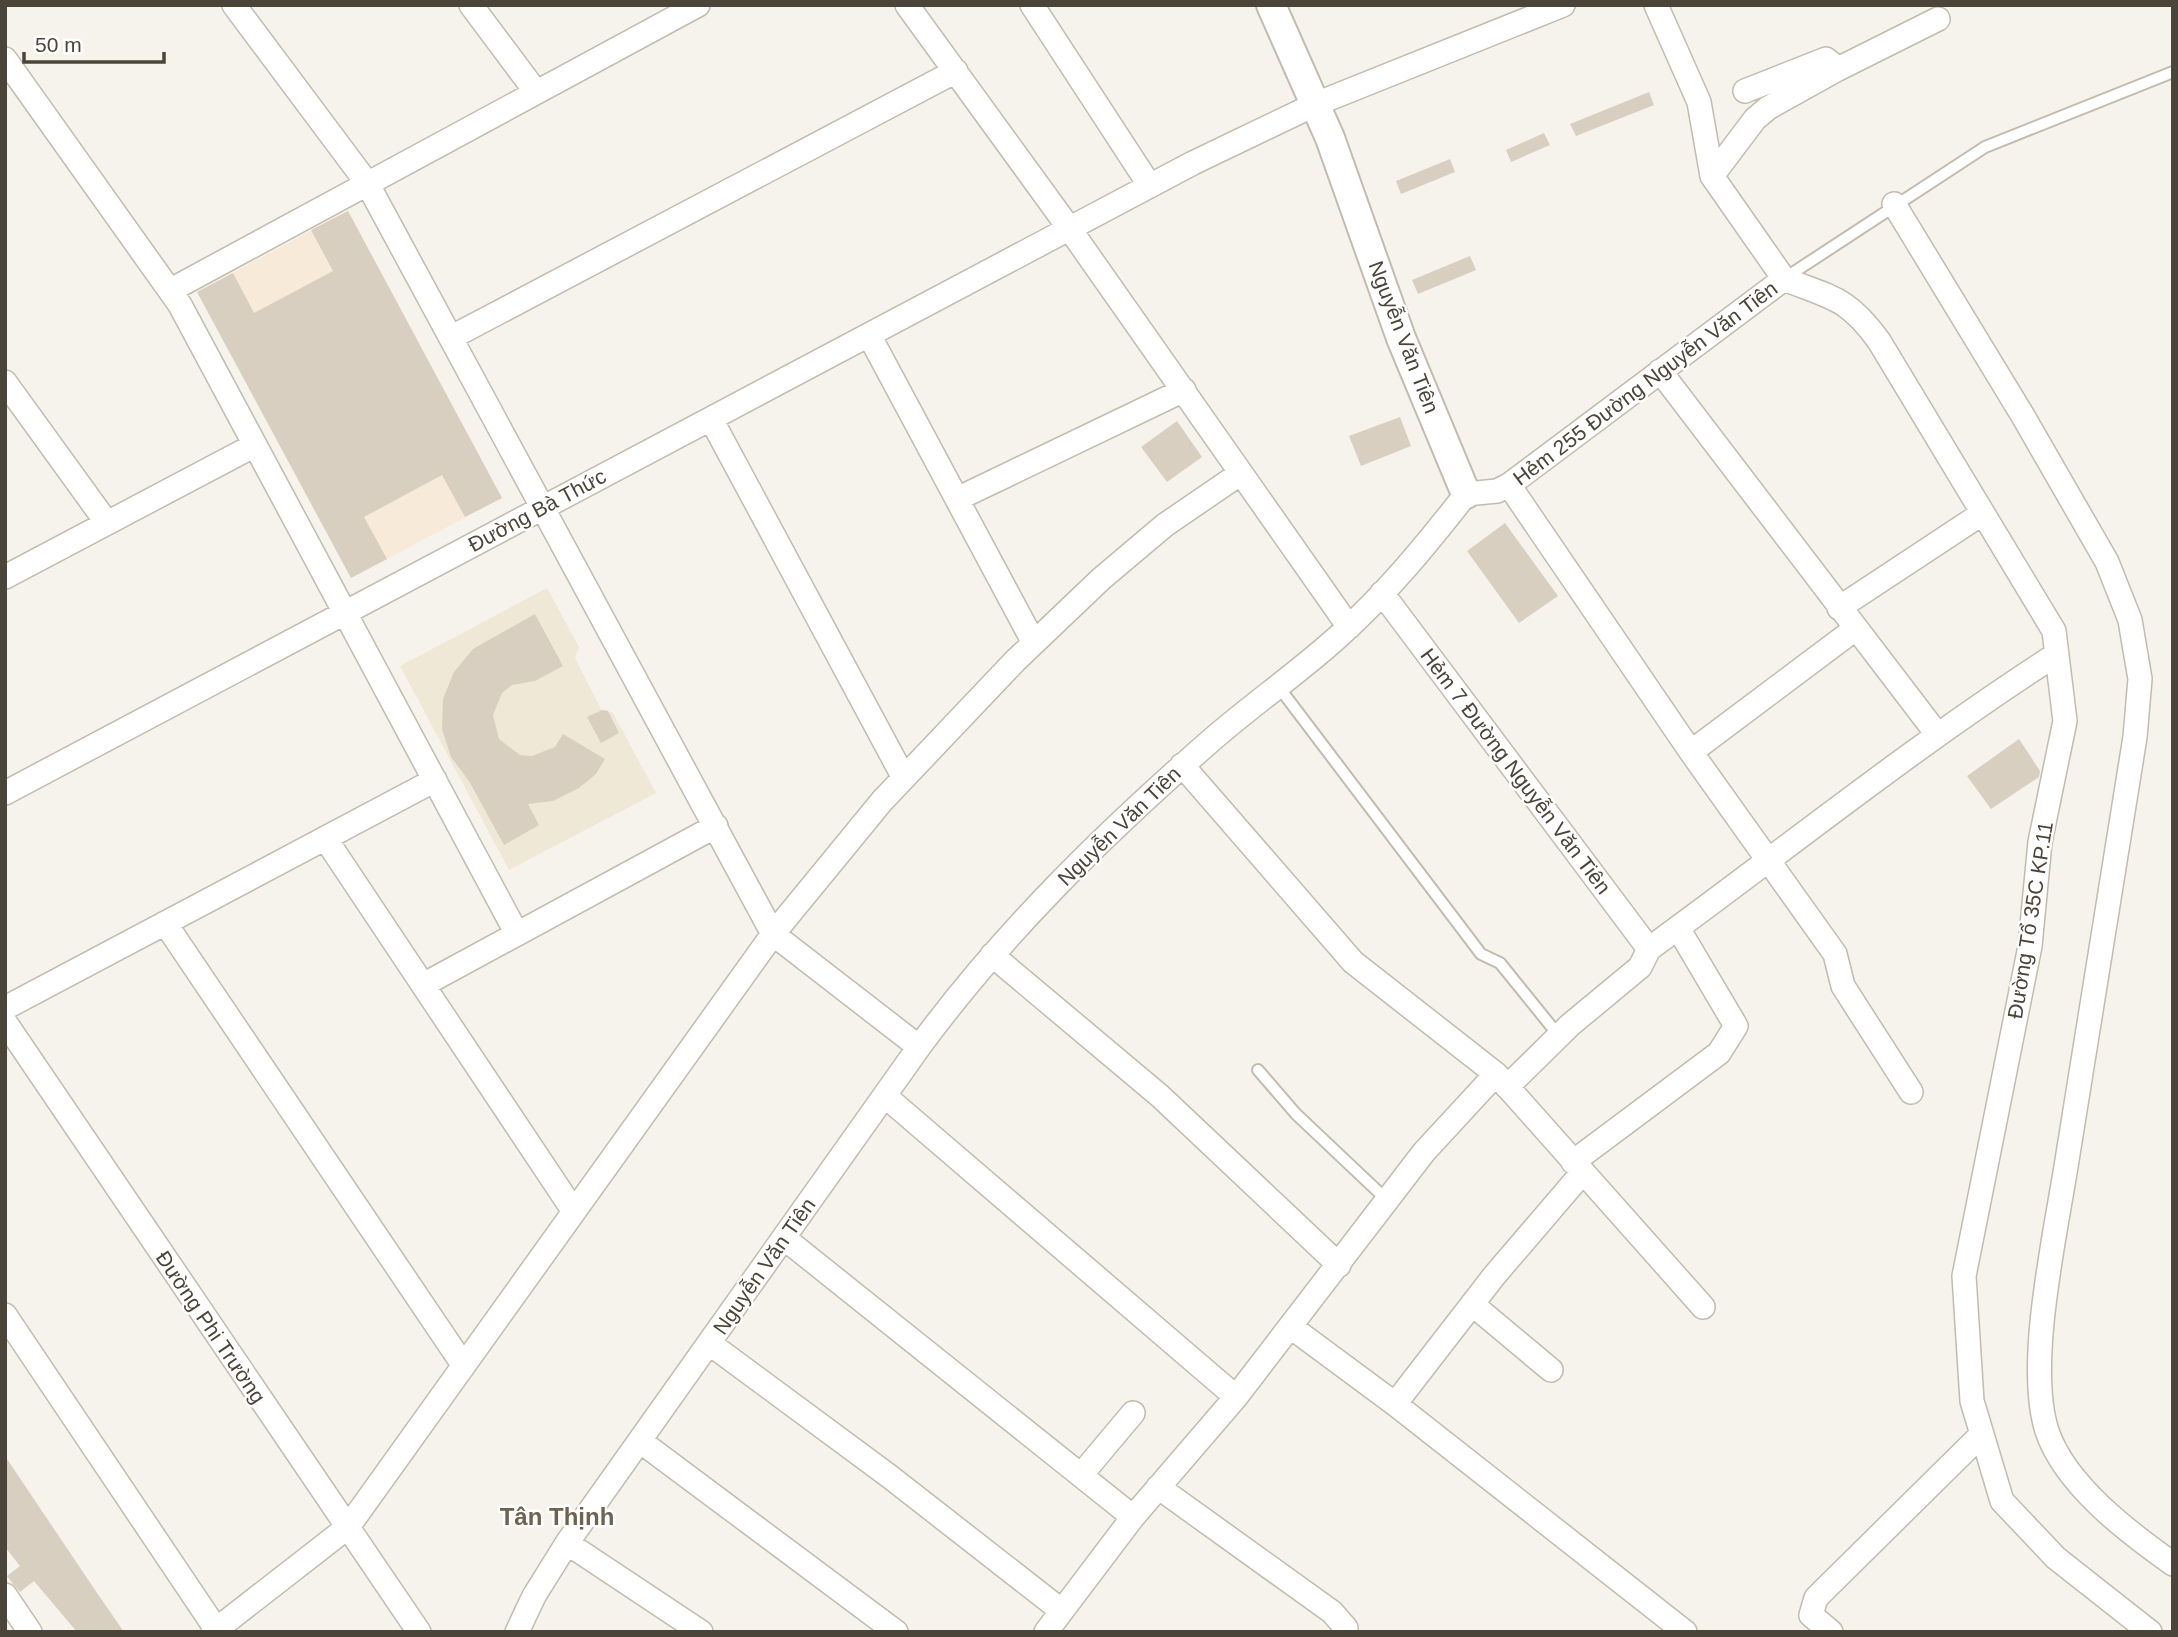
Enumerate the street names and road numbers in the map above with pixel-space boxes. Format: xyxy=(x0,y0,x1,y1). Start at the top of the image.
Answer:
street label: Nguyễn Văn Tiên xyxy=(1364,258,1444,416)
street label: Hẻm 255 Đường Nguyễn Văn Tiên xyxy=(1509,276,1781,490)
street label: Đường Bà Thức xyxy=(464,464,610,556)
street label: Hẻm 7 Đường Nguyễn Văn Tiên xyxy=(1416,644,1616,898)
street label: Nguyễn Văn Tiên xyxy=(1053,762,1185,890)
street label: Đường Tổ 35C KP.11 xyxy=(2003,820,2057,1020)
street label: Nguyễn Văn Tiên xyxy=(708,1193,820,1339)
street label: Đường Phi Trường xyxy=(152,1247,270,1407)

